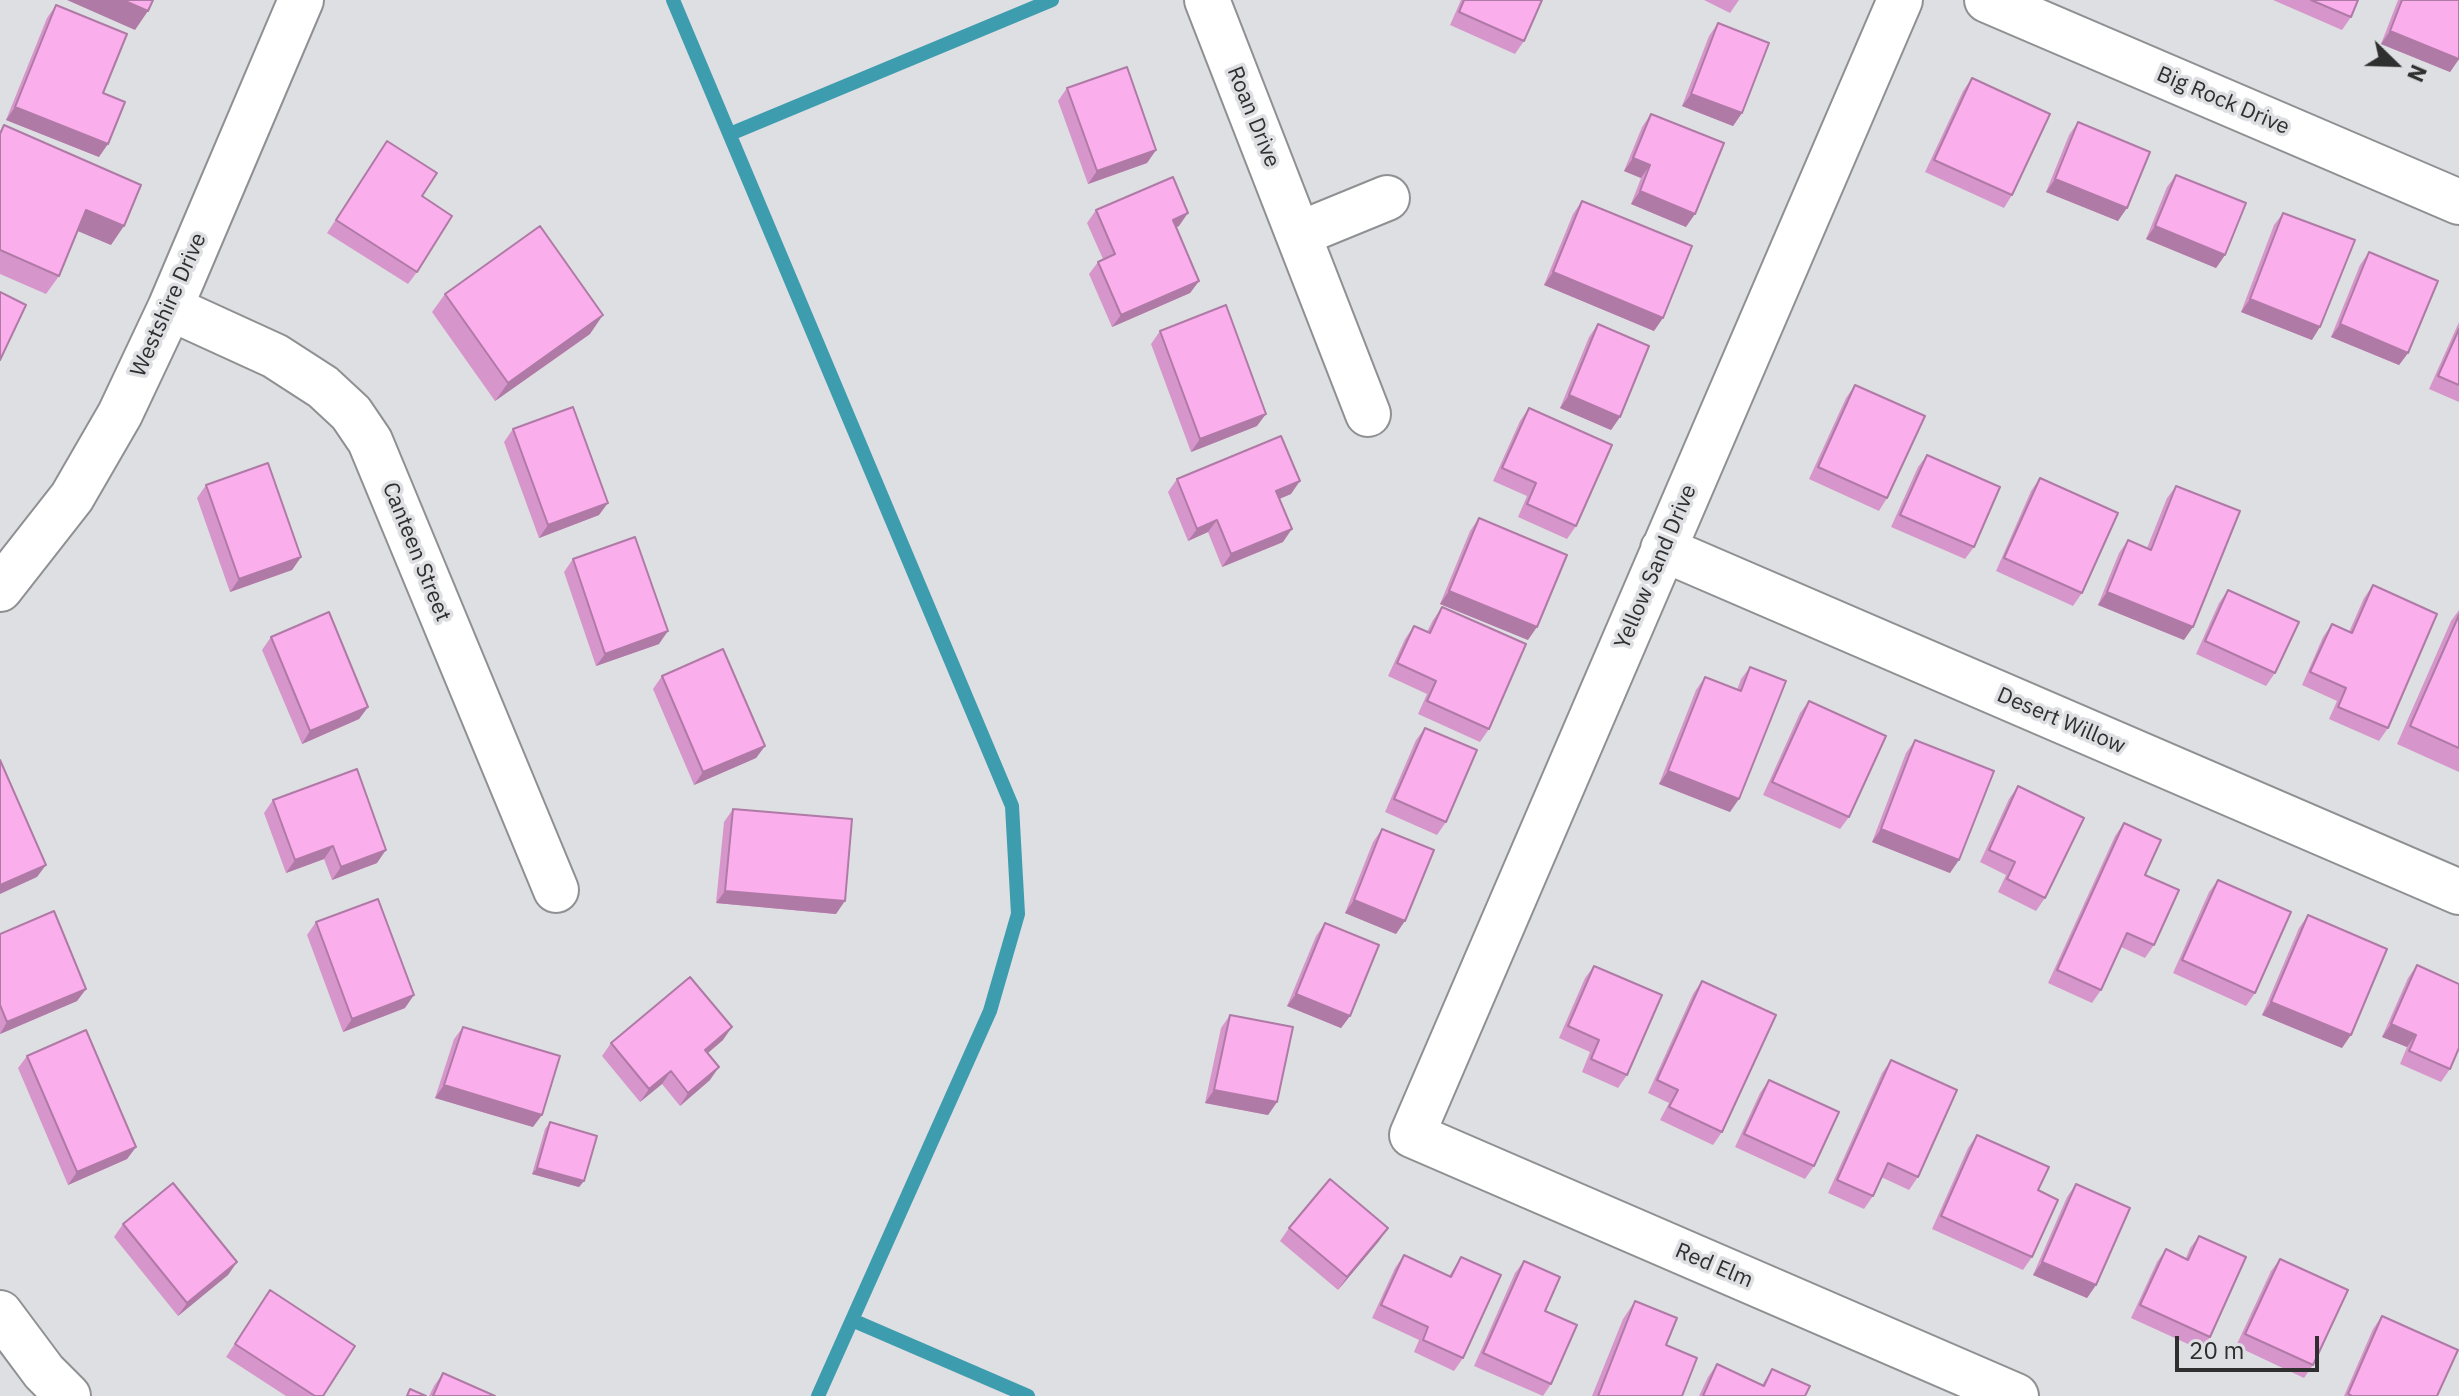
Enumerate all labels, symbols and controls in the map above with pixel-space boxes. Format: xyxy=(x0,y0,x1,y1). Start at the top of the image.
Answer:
north arrow xyxy=(2355,24,2435,104)
street label: Big Rock Drive xyxy=(2153,61,2293,141)
text: N xyxy=(2401,61,2434,87)
street label: Roan Drive xyxy=(1221,63,1285,171)
street label: Westshire Drive xyxy=(125,229,213,381)
street label: Canteen Street xyxy=(376,479,456,625)
street label: Yellow Sand Drive xyxy=(1609,481,1703,653)
street label: Desert Willow xyxy=(1993,682,2129,760)
street label: Red Elm xyxy=(1671,1238,1757,1294)
scale bar xyxy=(2179,1320,2323,1370)
text: 20 m xyxy=(2189,1334,2244,1366)

